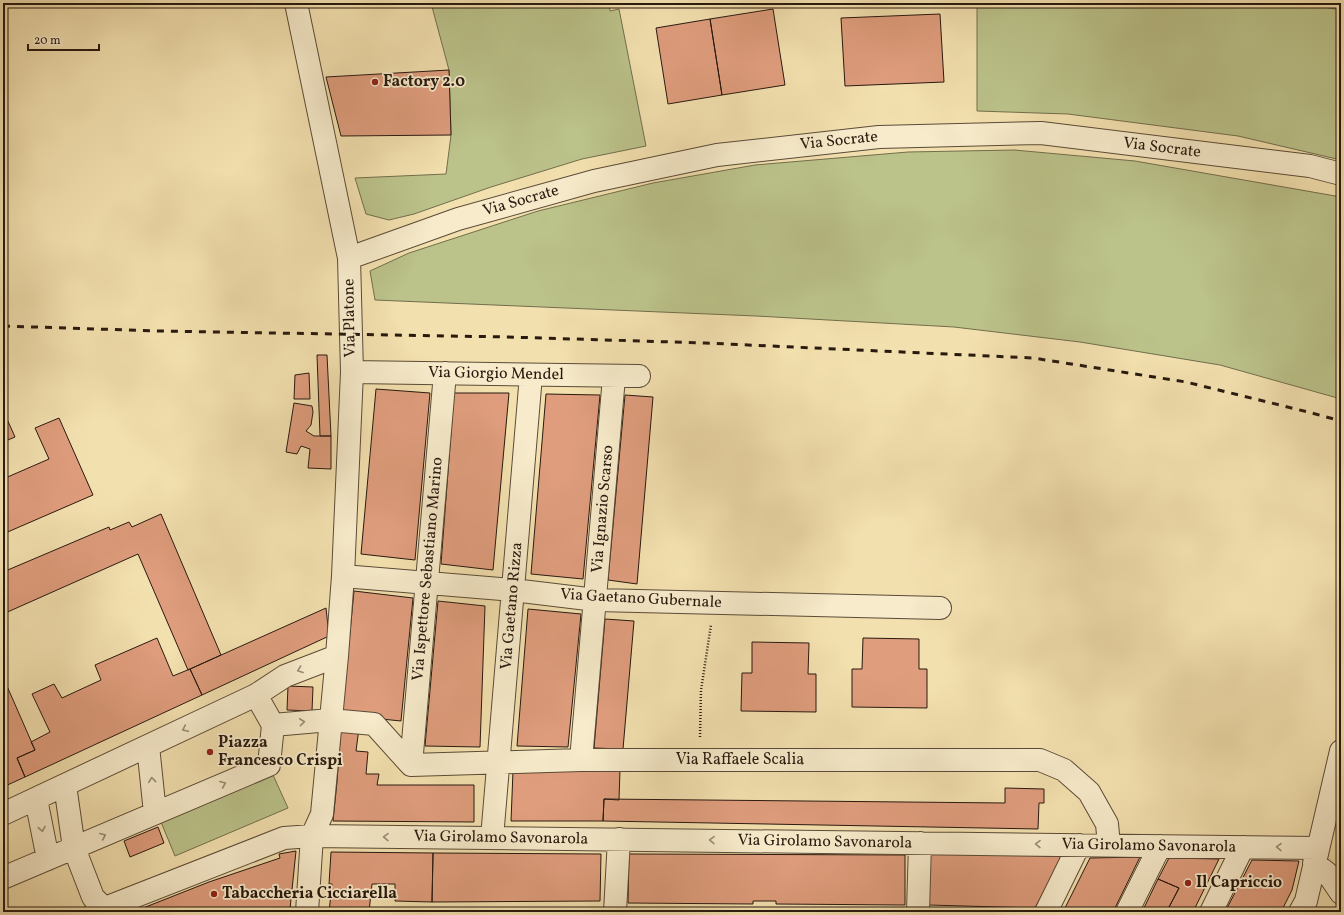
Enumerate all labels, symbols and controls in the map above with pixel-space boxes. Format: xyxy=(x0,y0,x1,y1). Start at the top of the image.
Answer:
scale bar xyxy=(28,26,99,52)
text: 20 m xyxy=(34,33,61,49)
place label: Factory 2.0 xyxy=(383,71,465,93)
marker: Factory 2.0 xyxy=(370,77,380,87)
street label: Via Socrate xyxy=(799,126,879,156)
street label: Via Socrate xyxy=(1122,132,1202,164)
street label: Via Socrate xyxy=(480,180,562,222)
street label: Via Platone xyxy=(338,278,362,358)
street label: Via Giorgio Mendel xyxy=(428,362,564,386)
street label: Via Ignazio Scarso xyxy=(586,444,620,574)
street label: Via Ispettore Sebastiano Marino xyxy=(407,456,449,682)
street label: Via Gaetano Rizza xyxy=(495,541,529,671)
street label: Via Gaetano Gubernale xyxy=(560,584,722,614)
one-way arrow xyxy=(297,665,304,673)
one-way arrow xyxy=(299,718,305,727)
one-way arrow xyxy=(182,724,189,732)
place label: Piazza Francesco Crispi xyxy=(218,732,343,772)
marker: Piazza Francesco Crispi xyxy=(205,747,215,757)
street label: Via Raffaele Scalia xyxy=(676,749,804,771)
one-way arrow xyxy=(147,777,156,783)
one-way arrow xyxy=(219,781,226,789)
street label: Via Girolamo Savonarola xyxy=(413,825,589,851)
one-way arrow xyxy=(37,826,45,832)
street label: Via Girolamo Savonarola xyxy=(737,829,913,855)
one-way arrow xyxy=(100,832,107,840)
one-way arrow xyxy=(383,833,389,841)
street label: Via Girolamo Savonarola xyxy=(1061,833,1237,859)
one-way arrow xyxy=(709,836,715,845)
one-way arrow xyxy=(1035,840,1041,848)
one-way arrow xyxy=(1276,843,1282,852)
place label: Il Capriccio xyxy=(1196,872,1282,894)
marker: Il Capriccio xyxy=(1183,878,1193,888)
place label: Tabaccheria Cicciarella xyxy=(222,883,397,905)
marker: Tabaccheria Cicciarella xyxy=(209,889,219,899)

